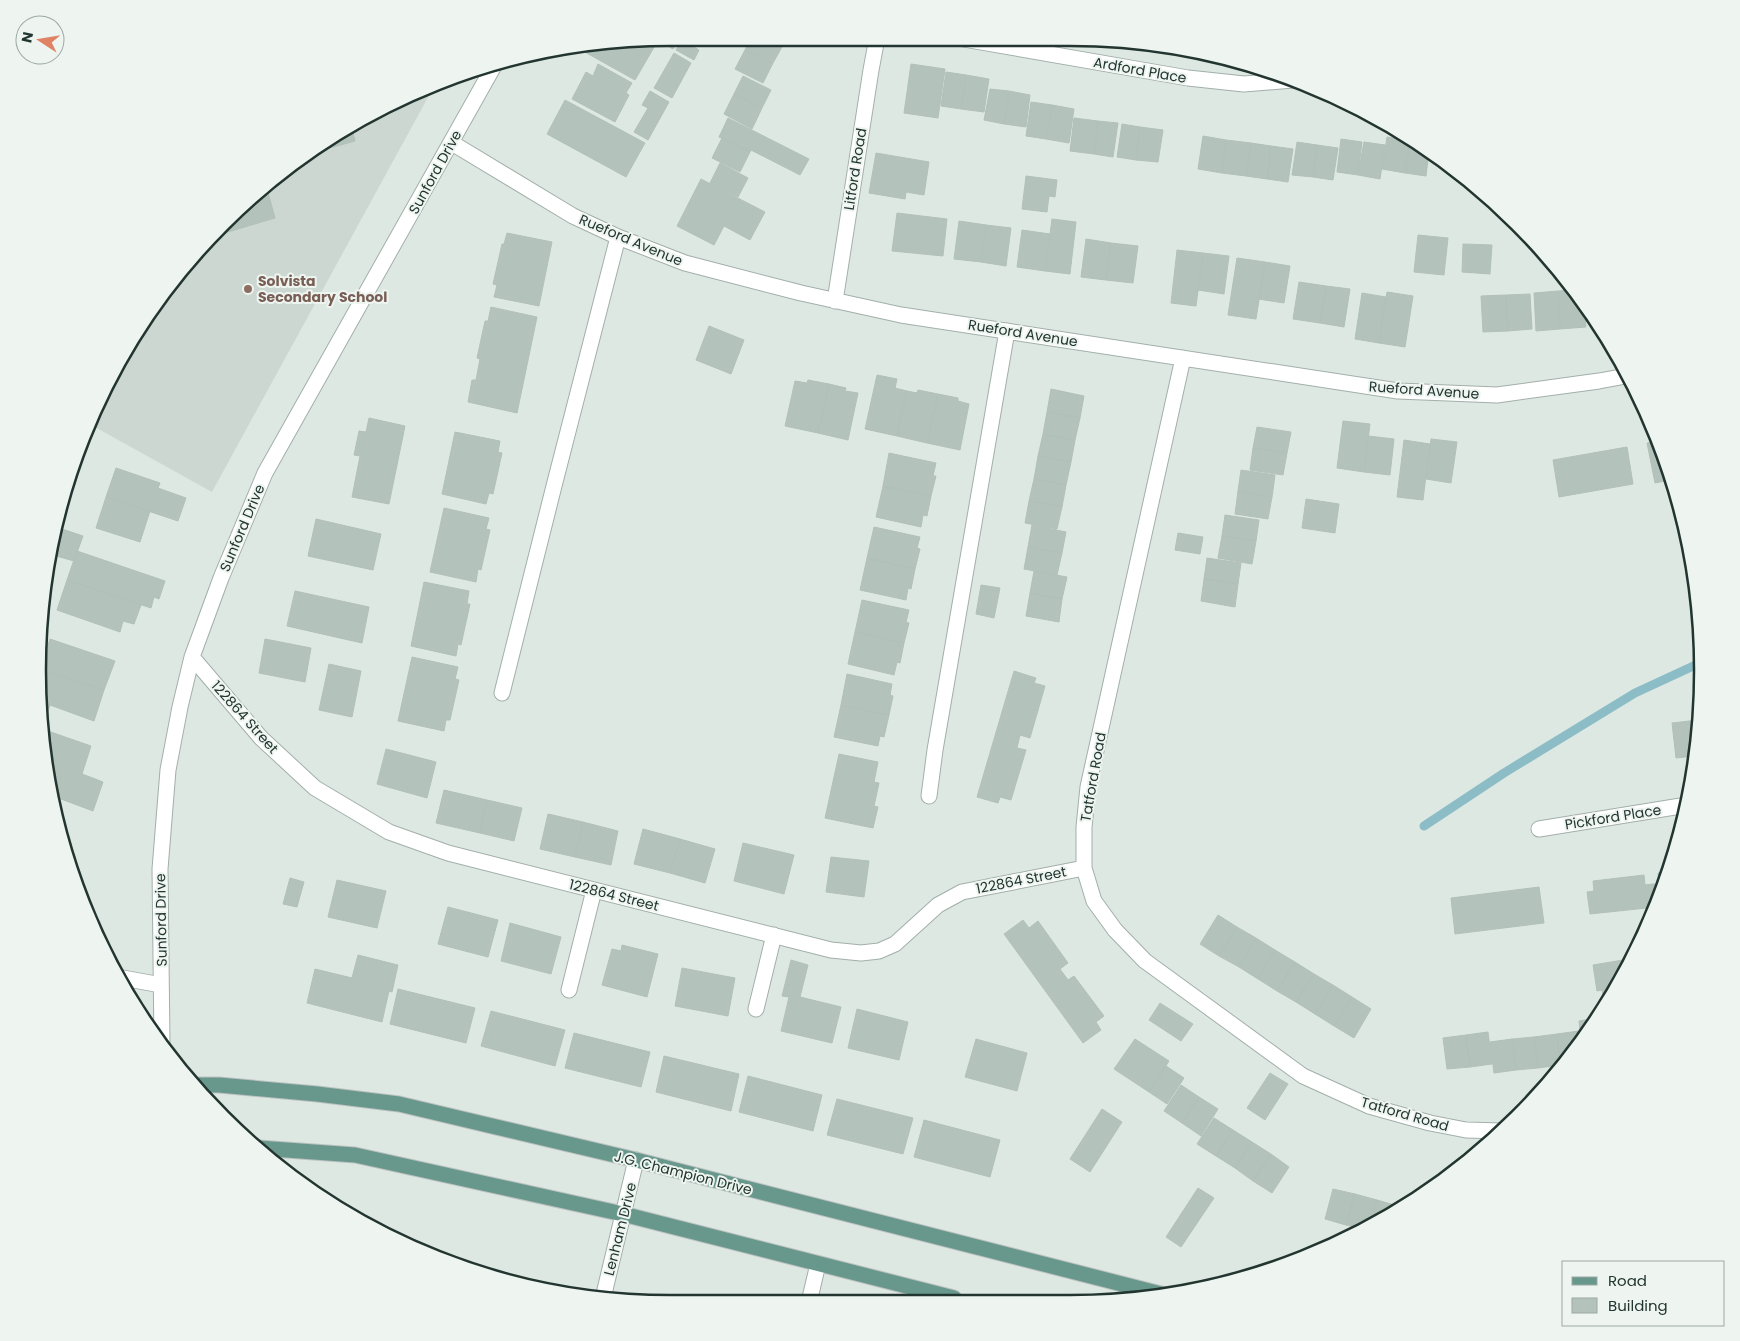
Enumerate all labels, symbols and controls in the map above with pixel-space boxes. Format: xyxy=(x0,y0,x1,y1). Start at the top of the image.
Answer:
north arrow xyxy=(15,15,65,65)
text: N xyxy=(16,30,38,45)
street label: Ardford Place xyxy=(1092,52,1188,88)
street label: Sunford Drive xyxy=(404,126,466,218)
street label: Litford Road xyxy=(839,126,871,212)
street label: Rueford Avenue xyxy=(576,209,686,271)
place label: Solvista Secondary School xyxy=(258,271,387,307)
marker: Solvista Secondary School xyxy=(242,283,254,295)
street label: Rueford Avenue xyxy=(967,314,1080,352)
street label: Rueford Avenue xyxy=(1368,376,1480,404)
street label: Sunford Drive xyxy=(215,481,270,575)
street label: 122864 Street xyxy=(207,676,283,758)
street label: Tatford Road xyxy=(1075,731,1111,823)
street label: Pickford Place xyxy=(1563,799,1663,834)
street label: 122864 Street xyxy=(974,861,1068,899)
street label: Sunford Drive xyxy=(150,873,172,967)
street label: 122864 Street xyxy=(567,874,661,916)
street label: Tatford Road xyxy=(1359,1092,1451,1136)
street label: J.G. Champion Drive xyxy=(612,1146,754,1200)
street label: Lenham Drive xyxy=(599,1180,641,1278)
legend xyxy=(1562,1261,1725,1326)
text: Road xyxy=(1608,1270,1647,1291)
text: Building xyxy=(1608,1295,1668,1316)

